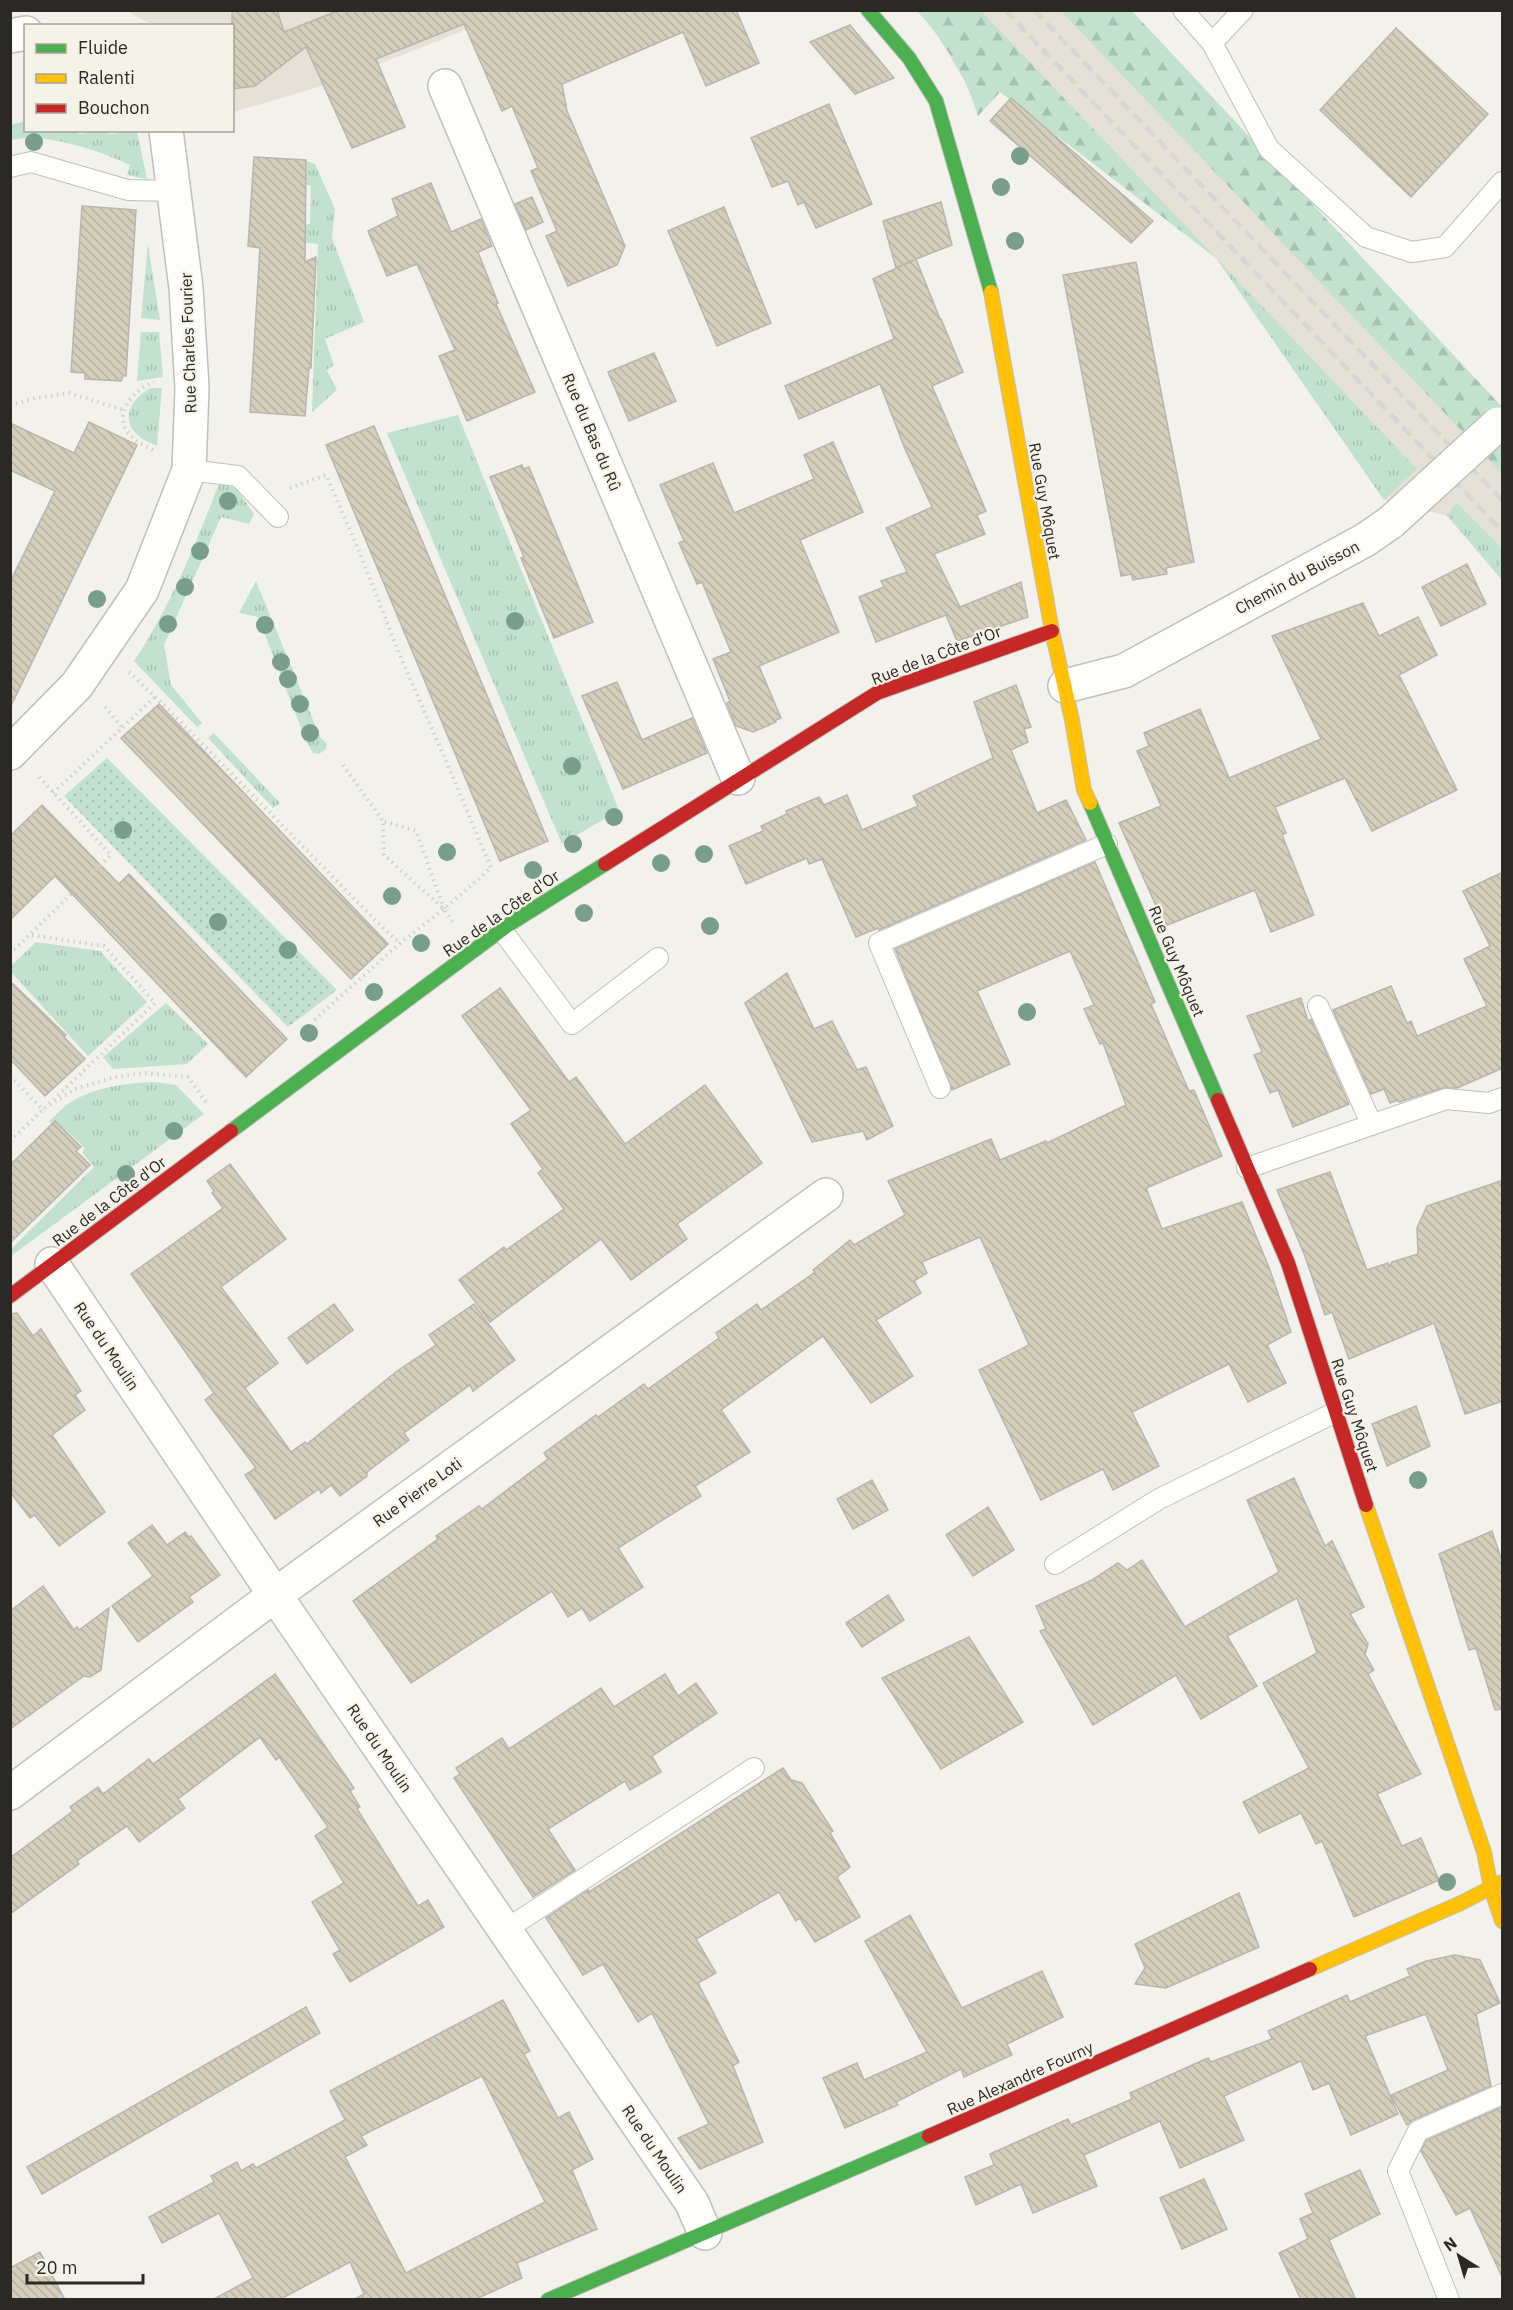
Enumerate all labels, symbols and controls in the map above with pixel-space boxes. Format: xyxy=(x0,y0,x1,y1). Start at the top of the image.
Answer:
legend xyxy=(24,24,234,132)
text: Fluide xyxy=(78,36,128,59)
text: Ralenti xyxy=(78,66,135,89)
text: Bouchon xyxy=(78,96,150,119)
street label: Rue Charles Fourier xyxy=(176,272,200,414)
street label: Rue du Bas du Rû xyxy=(558,370,626,494)
street label: Rue Guy Môquet xyxy=(1025,441,1065,561)
street label: Chemin du Buisson xyxy=(1231,536,1363,618)
street label: Rue de la Côte d'Or xyxy=(868,621,1004,689)
street label: Rue de la Côte d'Or xyxy=(439,865,563,961)
street label: Rue Guy Môquet xyxy=(1145,903,1209,1019)
street label: Rue de la Côte d'Or xyxy=(48,1152,170,1250)
street label: Rue du Moulin xyxy=(70,1298,144,1394)
street label: Rue Guy Môquet xyxy=(1327,1356,1383,1474)
street label: Rue Pierre Loti xyxy=(369,1453,465,1531)
street label: Rue du Moulin xyxy=(343,1700,417,1796)
street label: Rue Alexandre Fourny xyxy=(944,2037,1096,2119)
street label: Rue du Moulin xyxy=(618,2101,692,2197)
north arrow xyxy=(1429,2226,1489,2286)
text: N xyxy=(1439,2233,1461,2255)
scale bar xyxy=(27,2247,142,2285)
text: 20 m xyxy=(36,2256,78,2279)

